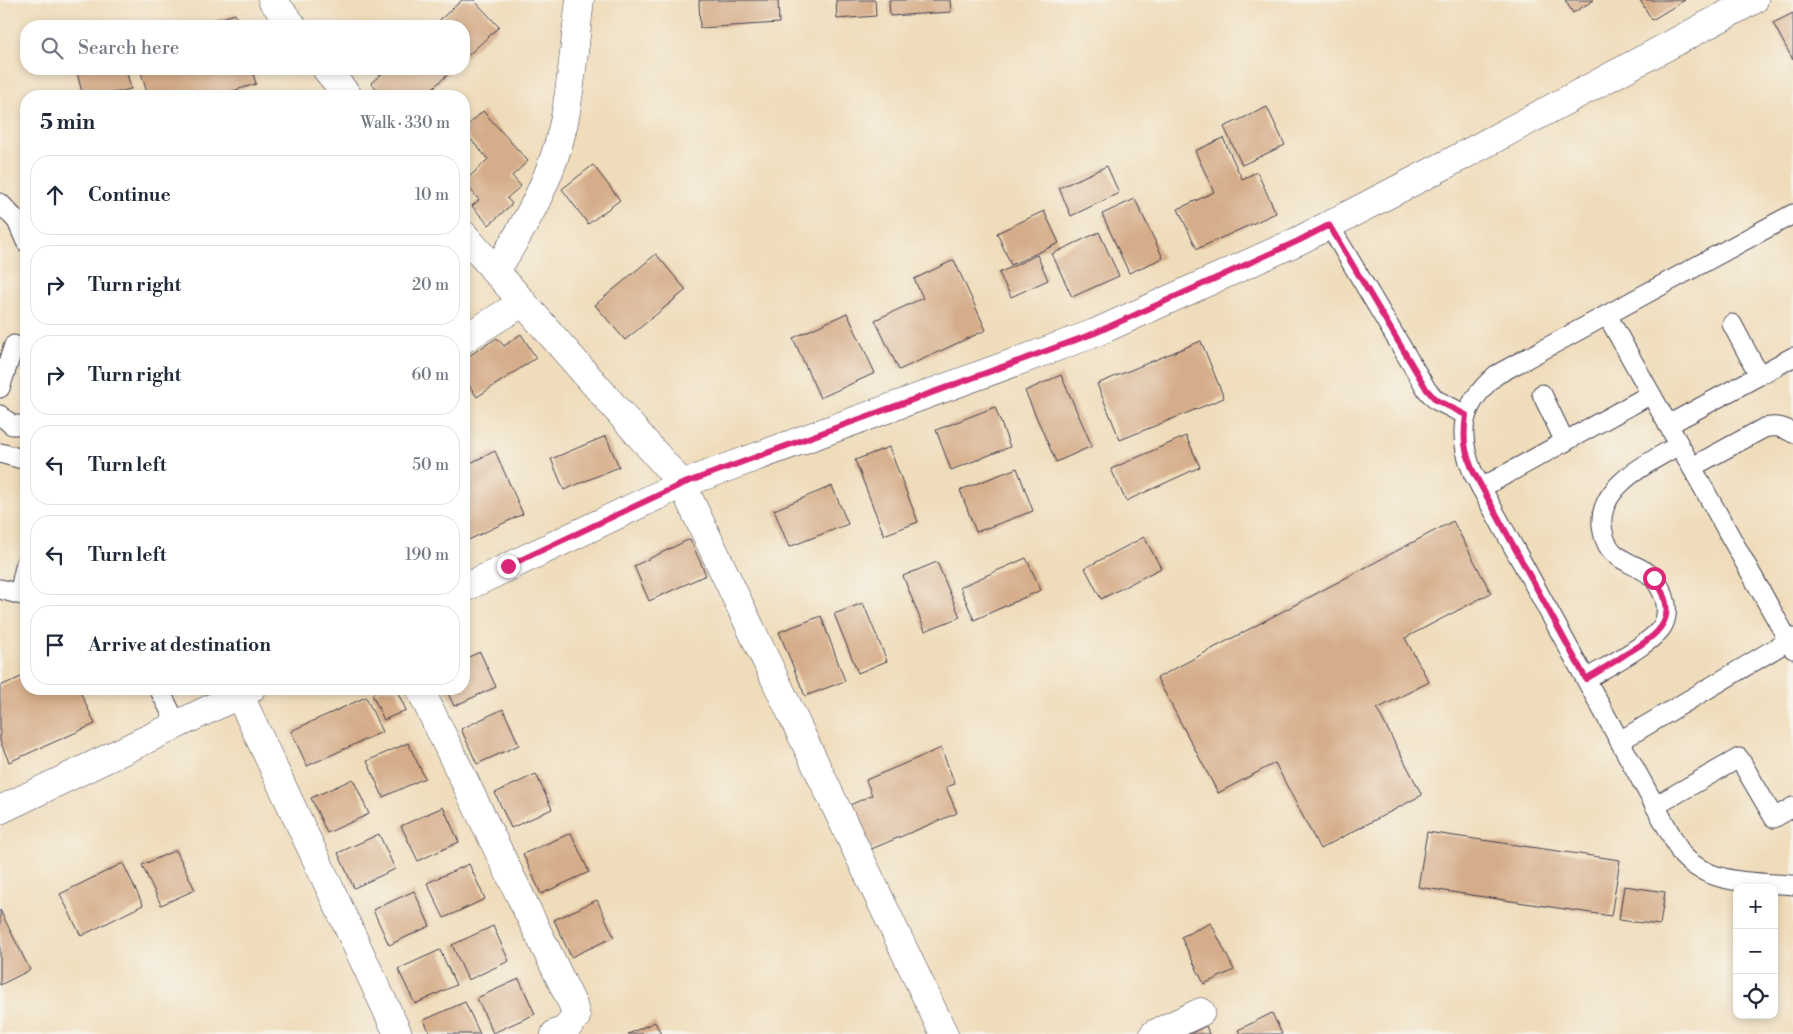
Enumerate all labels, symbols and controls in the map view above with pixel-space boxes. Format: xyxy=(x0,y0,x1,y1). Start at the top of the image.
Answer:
search box xyxy=(20,20,470,75)
icon: search xyxy=(38,34,66,62)
text: Search here xyxy=(78,36,179,60)
text: 5 min xyxy=(40,110,95,136)
text: Walk · 330 m xyxy=(360,113,450,133)
icon: ahead xyxy=(41,181,69,209)
text: Continue xyxy=(88,183,171,207)
text: 10 m xyxy=(415,185,449,205)
icon: right xyxy=(41,271,69,299)
text: Turn right xyxy=(88,273,181,297)
text: 20 m xyxy=(412,275,449,295)
icon: right xyxy=(41,361,69,389)
text: Turn right xyxy=(88,363,181,387)
text: 60 m xyxy=(411,365,449,385)
icon: left xyxy=(41,451,69,479)
text: Turn left xyxy=(88,453,167,477)
text: 50 m xyxy=(412,455,449,475)
icon: left xyxy=(41,541,69,569)
text: Turn left xyxy=(88,543,167,567)
text: 190 m xyxy=(405,545,449,565)
route end xyxy=(497,555,520,578)
route start xyxy=(1643,567,1666,590)
icon: arrive xyxy=(41,631,69,659)
text: Arrive at destination xyxy=(88,633,271,657)
map controls xyxy=(1733,884,1778,1019)
button: + xyxy=(1733,884,1778,929)
button: − xyxy=(1733,929,1778,974)
button: locate xyxy=(1733,974,1778,1019)

